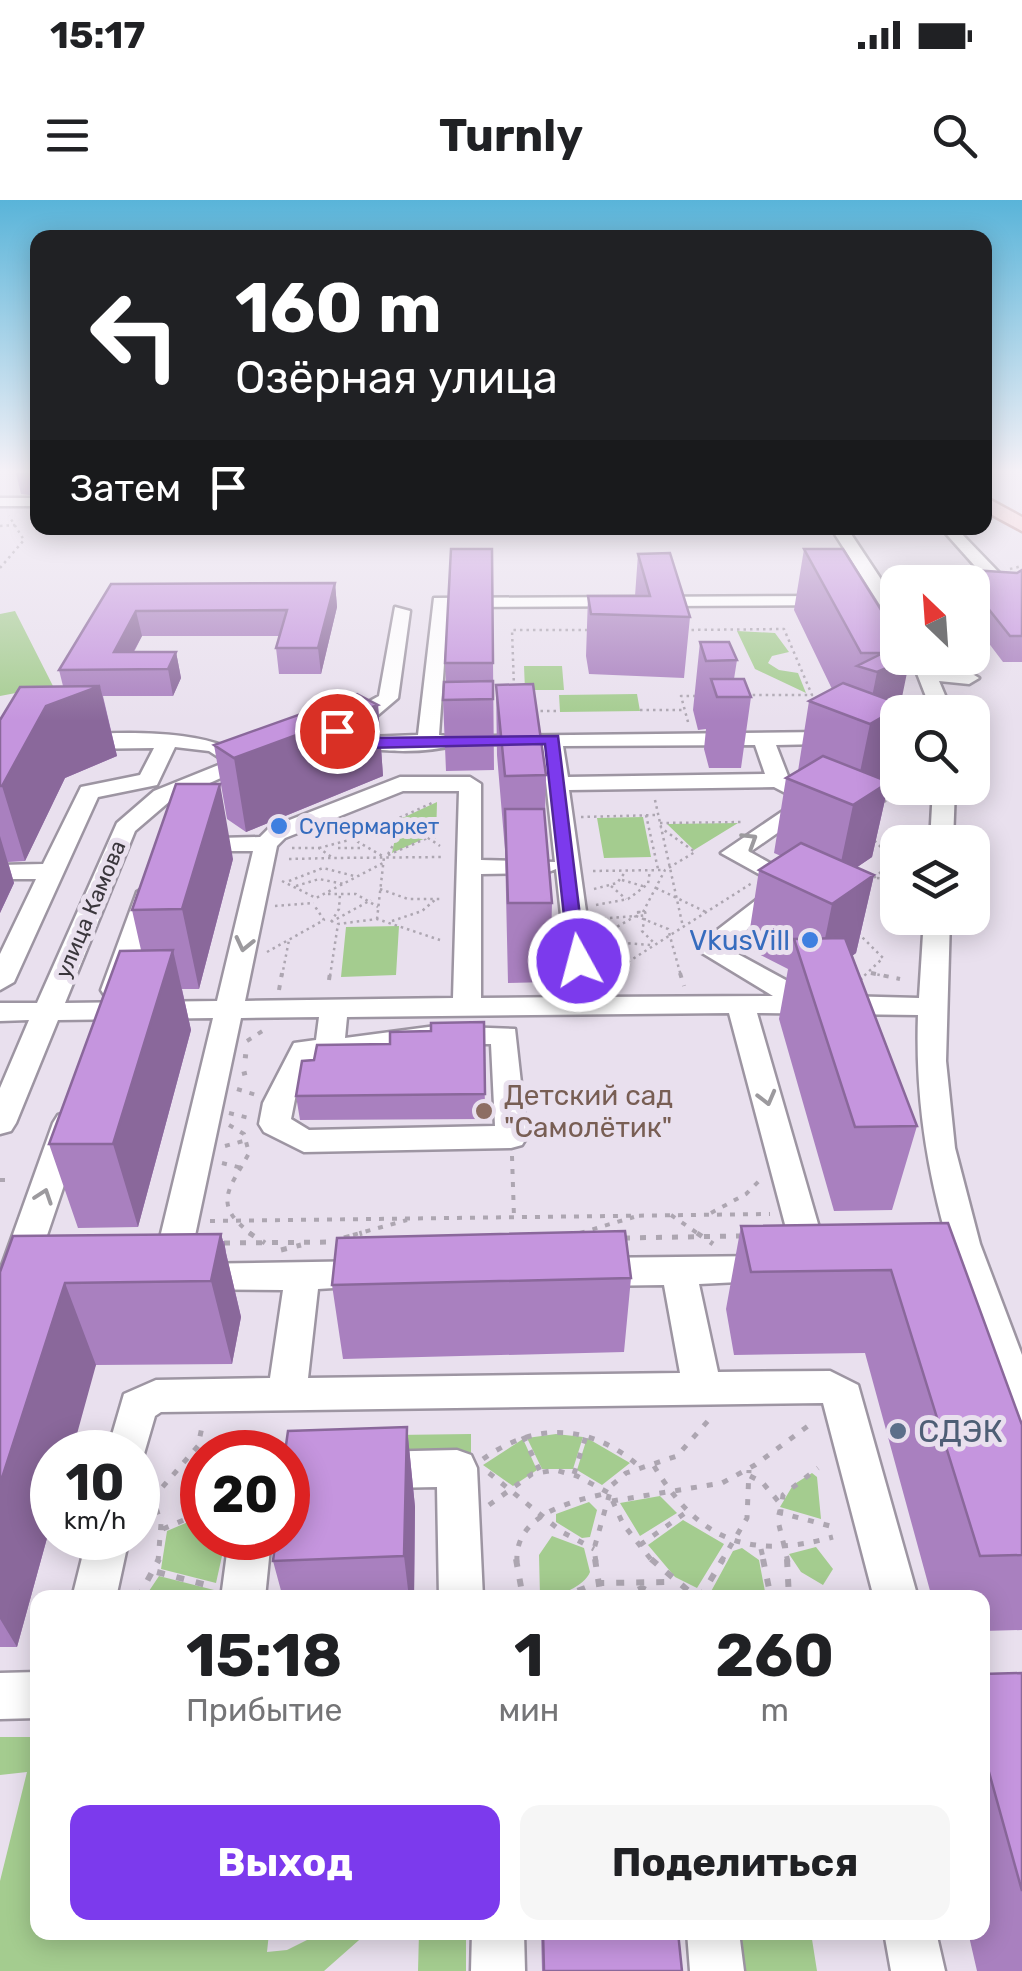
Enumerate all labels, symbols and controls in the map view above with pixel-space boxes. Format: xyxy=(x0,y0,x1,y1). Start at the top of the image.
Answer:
text: 15:17 xyxy=(50,12,145,58)
icon: menu xyxy=(40,108,95,163)
icon: search xyxy=(927,108,982,163)
text: Turnly xyxy=(439,109,583,162)
text: 160 m xyxy=(235,267,442,350)
icon: left xyxy=(70,270,200,400)
text: Озёрная улица xyxy=(235,351,558,404)
icon: arrive xyxy=(201,460,256,515)
text: Затем xyxy=(70,465,181,511)
north arrow xyxy=(880,565,990,675)
map controls xyxy=(880,565,990,935)
pin xyxy=(295,689,380,774)
button: search xyxy=(880,695,990,805)
icon: arrive xyxy=(310,704,365,759)
place label: Супермаркет xyxy=(299,813,439,840)
marker: Супермаркет xyxy=(268,815,290,837)
button: layers xyxy=(880,825,990,935)
one-way arrow xyxy=(739,834,757,853)
street label: улица Камова xyxy=(49,836,132,982)
position arrow xyxy=(527,909,631,1013)
place label: VkusVill xyxy=(689,924,790,957)
marker: VkusVill xyxy=(799,929,821,951)
one-way arrow xyxy=(234,935,255,952)
place label: Детский сад "Самолётик" xyxy=(504,1079,673,1144)
one-way arrow xyxy=(755,1089,776,1106)
marker: Детский сад "Самолётик" xyxy=(473,1100,495,1122)
one-way arrow xyxy=(32,1188,52,1205)
place label: СДЭК xyxy=(918,1412,1003,1450)
marker: СДЭК xyxy=(887,1420,909,1442)
speed limit sign: 20 xyxy=(180,1430,310,1560)
text: 10 xyxy=(66,1453,124,1513)
text: km/h xyxy=(64,1506,126,1535)
text: 15:18 xyxy=(186,1620,342,1691)
text: 1 xyxy=(514,1620,544,1691)
text: 260 xyxy=(715,1620,834,1691)
text: Прибытие xyxy=(186,1691,342,1729)
text: мин xyxy=(498,1691,559,1729)
text: m xyxy=(760,1691,789,1729)
button: Выход xyxy=(70,1805,500,1920)
button: Поделиться xyxy=(520,1805,950,1920)

